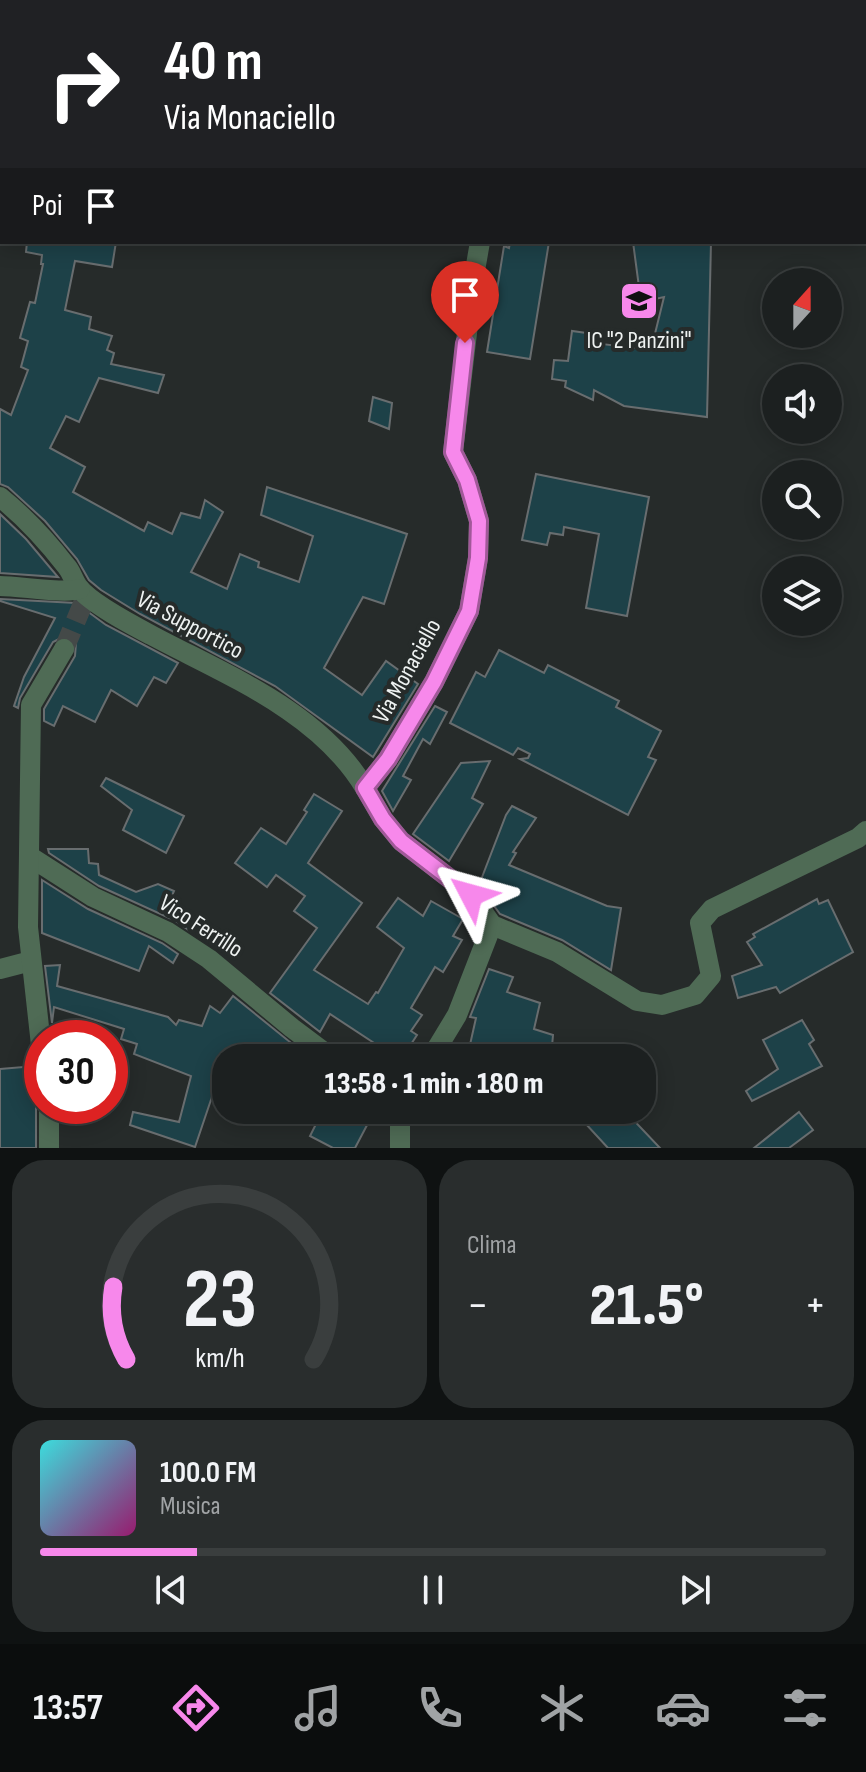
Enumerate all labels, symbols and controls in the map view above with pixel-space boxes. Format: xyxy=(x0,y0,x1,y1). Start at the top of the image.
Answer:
text: 40 m xyxy=(164,29,263,96)
icon: right xyxy=(32,32,136,136)
text: Via Monaciello xyxy=(164,97,336,140)
icon: arrive xyxy=(79,184,123,228)
text: Poi xyxy=(32,188,63,224)
pin xyxy=(431,261,499,343)
north arrow xyxy=(762,268,842,348)
map controls xyxy=(762,268,842,636)
icon: arrive xyxy=(443,273,487,317)
school or university icon: IC "2 Panzini" xyxy=(618,280,660,322)
place label: IC "2 Panzini" xyxy=(586,326,692,355)
button: sound xyxy=(762,364,842,444)
button: search xyxy=(762,460,842,540)
button: layers xyxy=(762,556,842,636)
street label: Via Supportico xyxy=(132,585,248,665)
street label: Via Monaciello xyxy=(367,614,447,728)
position arrow xyxy=(429,853,513,937)
street label: Vico Ferrillo xyxy=(154,888,248,964)
speed limit sign: 30 xyxy=(24,1020,128,1124)
text: 13:58 · 1 min · 180 m xyxy=(325,1066,543,1102)
text: Clima xyxy=(467,1230,517,1261)
text: 23 xyxy=(183,1251,256,1351)
text: 21.5° xyxy=(589,1270,704,1342)
text: − xyxy=(467,1279,489,1332)
text: + xyxy=(804,1279,826,1332)
text: km/h xyxy=(195,1341,244,1376)
text: 100.0 FM xyxy=(160,1455,256,1491)
text: Musica xyxy=(160,1491,221,1522)
icon: previous xyxy=(149,1568,193,1612)
icon: pause xyxy=(411,1568,455,1612)
icon: next xyxy=(673,1568,717,1612)
icon: directions xyxy=(168,1680,224,1736)
icon: music xyxy=(290,1680,346,1736)
icon: phone xyxy=(412,1680,468,1736)
icon: climate xyxy=(534,1680,590,1736)
icon: car xyxy=(655,1680,711,1736)
icon: filters xyxy=(777,1680,833,1736)
text: 13:57 xyxy=(33,1687,103,1730)

